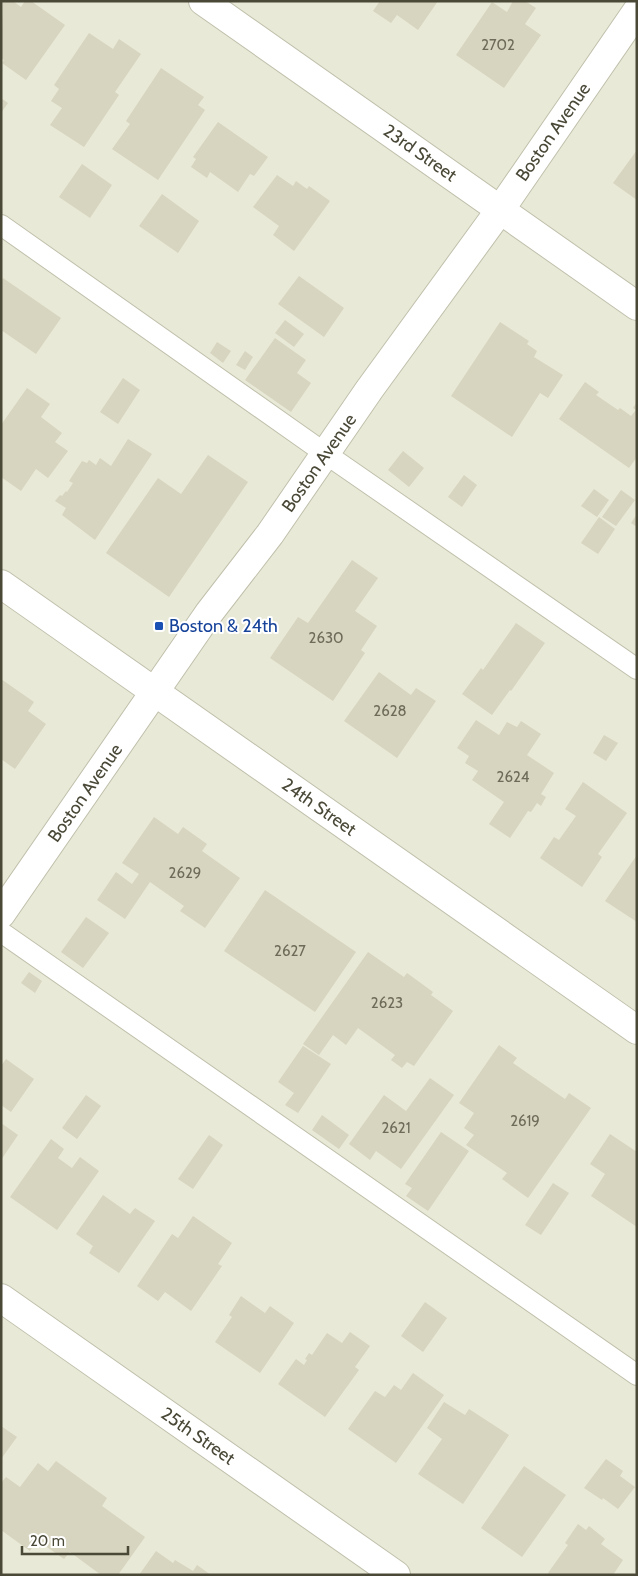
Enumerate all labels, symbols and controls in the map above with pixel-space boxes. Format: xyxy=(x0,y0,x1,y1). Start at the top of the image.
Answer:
house number: 2702 xyxy=(481,36,515,54)
street label: Boston Avenue xyxy=(511,79,595,185)
street label: 23rd Street xyxy=(379,120,461,186)
street label: Boston Avenue xyxy=(277,410,361,516)
place label: Boston & 24th xyxy=(169,615,278,637)
marker: Boston & 24th xyxy=(153,620,165,632)
house number: 2630 xyxy=(309,629,343,647)
house number: 2628 xyxy=(373,702,407,720)
street label: Boston Avenue xyxy=(43,740,127,846)
house number: 2624 xyxy=(497,768,530,786)
street label: 24th Street xyxy=(277,773,361,841)
house number: 2629 xyxy=(169,864,201,882)
house number: 2627 xyxy=(274,942,306,960)
house number: 2623 xyxy=(371,994,403,1012)
house number: 2619 xyxy=(510,1112,540,1130)
house number: 2621 xyxy=(381,1119,411,1137)
street label: 25th Street xyxy=(157,1403,239,1469)
scale bar xyxy=(22,1524,129,1556)
text: 20 m xyxy=(30,1532,65,1550)

